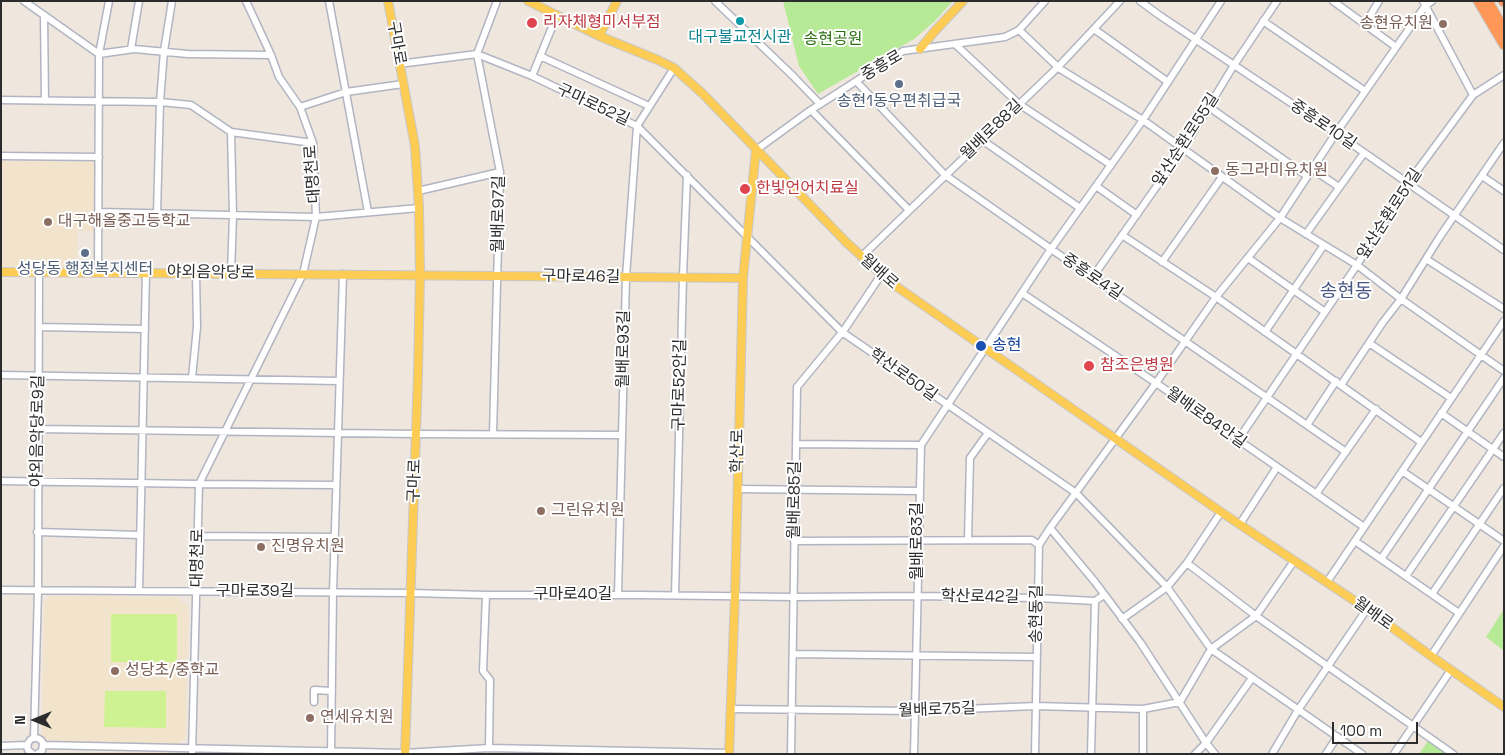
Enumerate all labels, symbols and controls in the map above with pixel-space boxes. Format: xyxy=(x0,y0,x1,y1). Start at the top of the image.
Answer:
place label: 리자체형미서부점 xyxy=(543,13,661,33)
place label: 송현유치원 xyxy=(1359,14,1433,34)
marker: 대구불교전시관 xyxy=(734,15,746,27)
marker: 리자체형미서부점 xyxy=(525,16,539,30)
marker: 송현유치원 xyxy=(1437,18,1449,30)
street label: 구마로 xyxy=(383,20,409,66)
place label: 대구불교전시관 xyxy=(688,28,792,48)
park label: 송현공원 xyxy=(804,30,862,50)
street label: 중흥로 xyxy=(858,47,906,85)
marker: 송현1동우편취급국 xyxy=(893,78,905,90)
street label: 구마로52길 xyxy=(554,80,632,130)
street label: 앞산순환로55길 xyxy=(1149,90,1223,190)
place label: 송현1동우편취급국 xyxy=(837,92,961,112)
street label: 월배로88길 xyxy=(957,96,1027,164)
street label: 중흥로10길 xyxy=(1286,96,1360,154)
street label: 대명천로 xyxy=(301,144,325,204)
place label: 동그라미유치원 xyxy=(1225,161,1328,181)
marker: 동그라미유치원 xyxy=(1209,165,1221,177)
street label: 앞산순환로51길 xyxy=(1354,165,1426,263)
street label: 월배로97길 xyxy=(489,175,509,253)
place label: 한빛언어치료실 xyxy=(756,179,859,199)
marker: 한빛언어치료실 xyxy=(738,182,752,196)
place label: 대구해올중고등학교 xyxy=(58,212,190,232)
marker: 대구해올중고등학교 xyxy=(42,216,54,228)
marker: 성당동 행정복지센터 xyxy=(79,247,91,259)
street label: 월배로 xyxy=(856,250,902,294)
street label: 중흥로4길 xyxy=(1058,250,1126,304)
place label: 성당동 행정복지센터 xyxy=(17,260,153,280)
street label: 야외음악당로 xyxy=(167,263,255,283)
street label: 구마로46길 xyxy=(542,267,620,287)
district label: 송현동 xyxy=(1320,281,1372,303)
street label: 월배로93길 xyxy=(614,310,634,388)
place label: 송현 xyxy=(992,336,1021,356)
street label: 구마로52안길 xyxy=(670,338,690,432)
marker: 송현 xyxy=(974,339,988,353)
street label: 학산로50길 xyxy=(865,345,941,405)
place label: 참조은병원 xyxy=(1100,356,1174,376)
marker: 참조은병원 xyxy=(1082,359,1096,373)
street label: 야외음악당로9길 xyxy=(27,374,49,488)
street label: 월배로84안길 xyxy=(1162,383,1250,453)
street label: 학산로 xyxy=(728,429,748,473)
street label: 구마로 xyxy=(405,459,425,503)
street label: 월배로85길 xyxy=(785,461,805,539)
place label: 그린유치원 xyxy=(551,501,625,521)
street label: 월배로83길 xyxy=(908,502,928,580)
marker: 그린유치원 xyxy=(535,505,547,517)
street label: 대명천로 xyxy=(188,528,208,588)
place label: 진명유치원 xyxy=(271,537,345,557)
marker: 진명유치원 xyxy=(255,541,267,553)
street label: 구마로39길 xyxy=(216,582,294,602)
street label: 송현동길 xyxy=(1027,584,1047,644)
street label: 구마로40길 xyxy=(533,585,613,605)
street label: 학산로42길 xyxy=(941,587,1019,607)
street label: 월배로 xyxy=(1349,593,1397,635)
place label: 성당초/중학교 xyxy=(125,661,219,681)
marker: 성당초/중학교 xyxy=(109,665,121,677)
north arrow xyxy=(10,695,60,745)
street label: 월배로75길 xyxy=(898,699,976,721)
place label: 연세유치원 xyxy=(320,708,394,728)
marker: 연세유치원 xyxy=(304,712,316,724)
scale bar xyxy=(1335,712,1421,744)
text: N xyxy=(11,715,29,725)
text: 100 m xyxy=(1340,721,1382,740)

